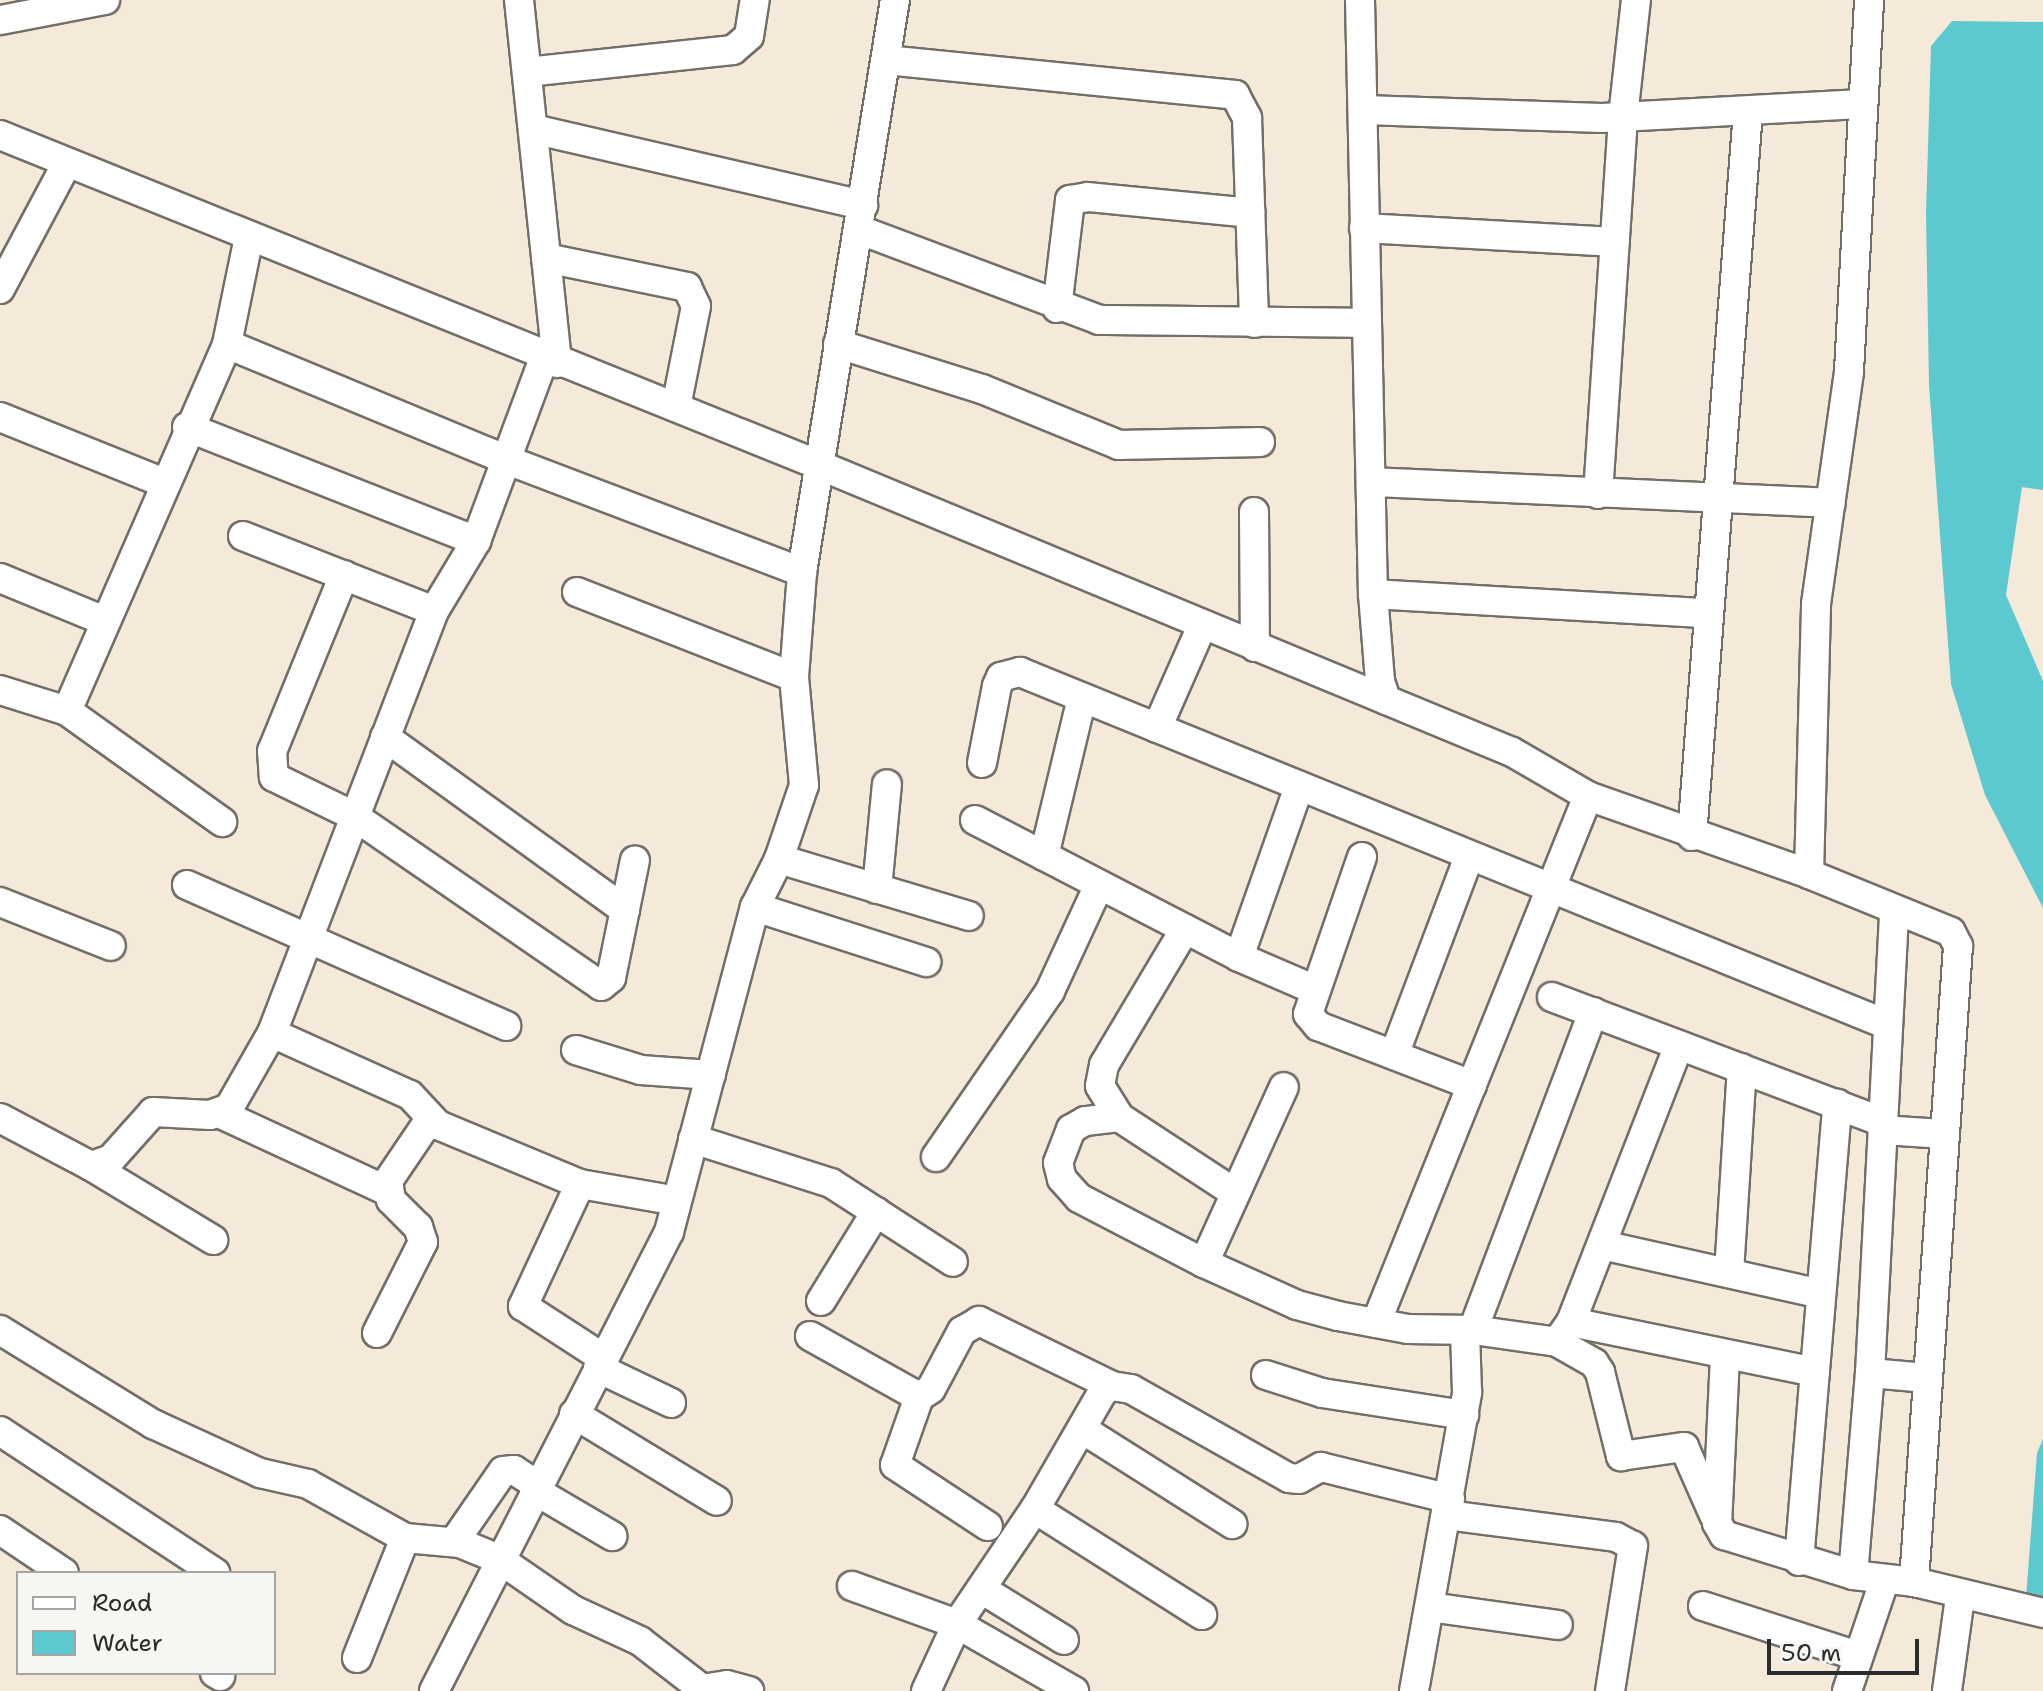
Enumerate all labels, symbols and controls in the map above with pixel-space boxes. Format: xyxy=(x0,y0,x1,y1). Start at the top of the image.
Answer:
legend xyxy=(16,1571,276,1675)
text: Road xyxy=(92,1587,152,1619)
scale bar xyxy=(1771,1623,1923,1673)
text: Water xyxy=(92,1627,163,1659)
text: 50 m xyxy=(1781,1637,1841,1669)

